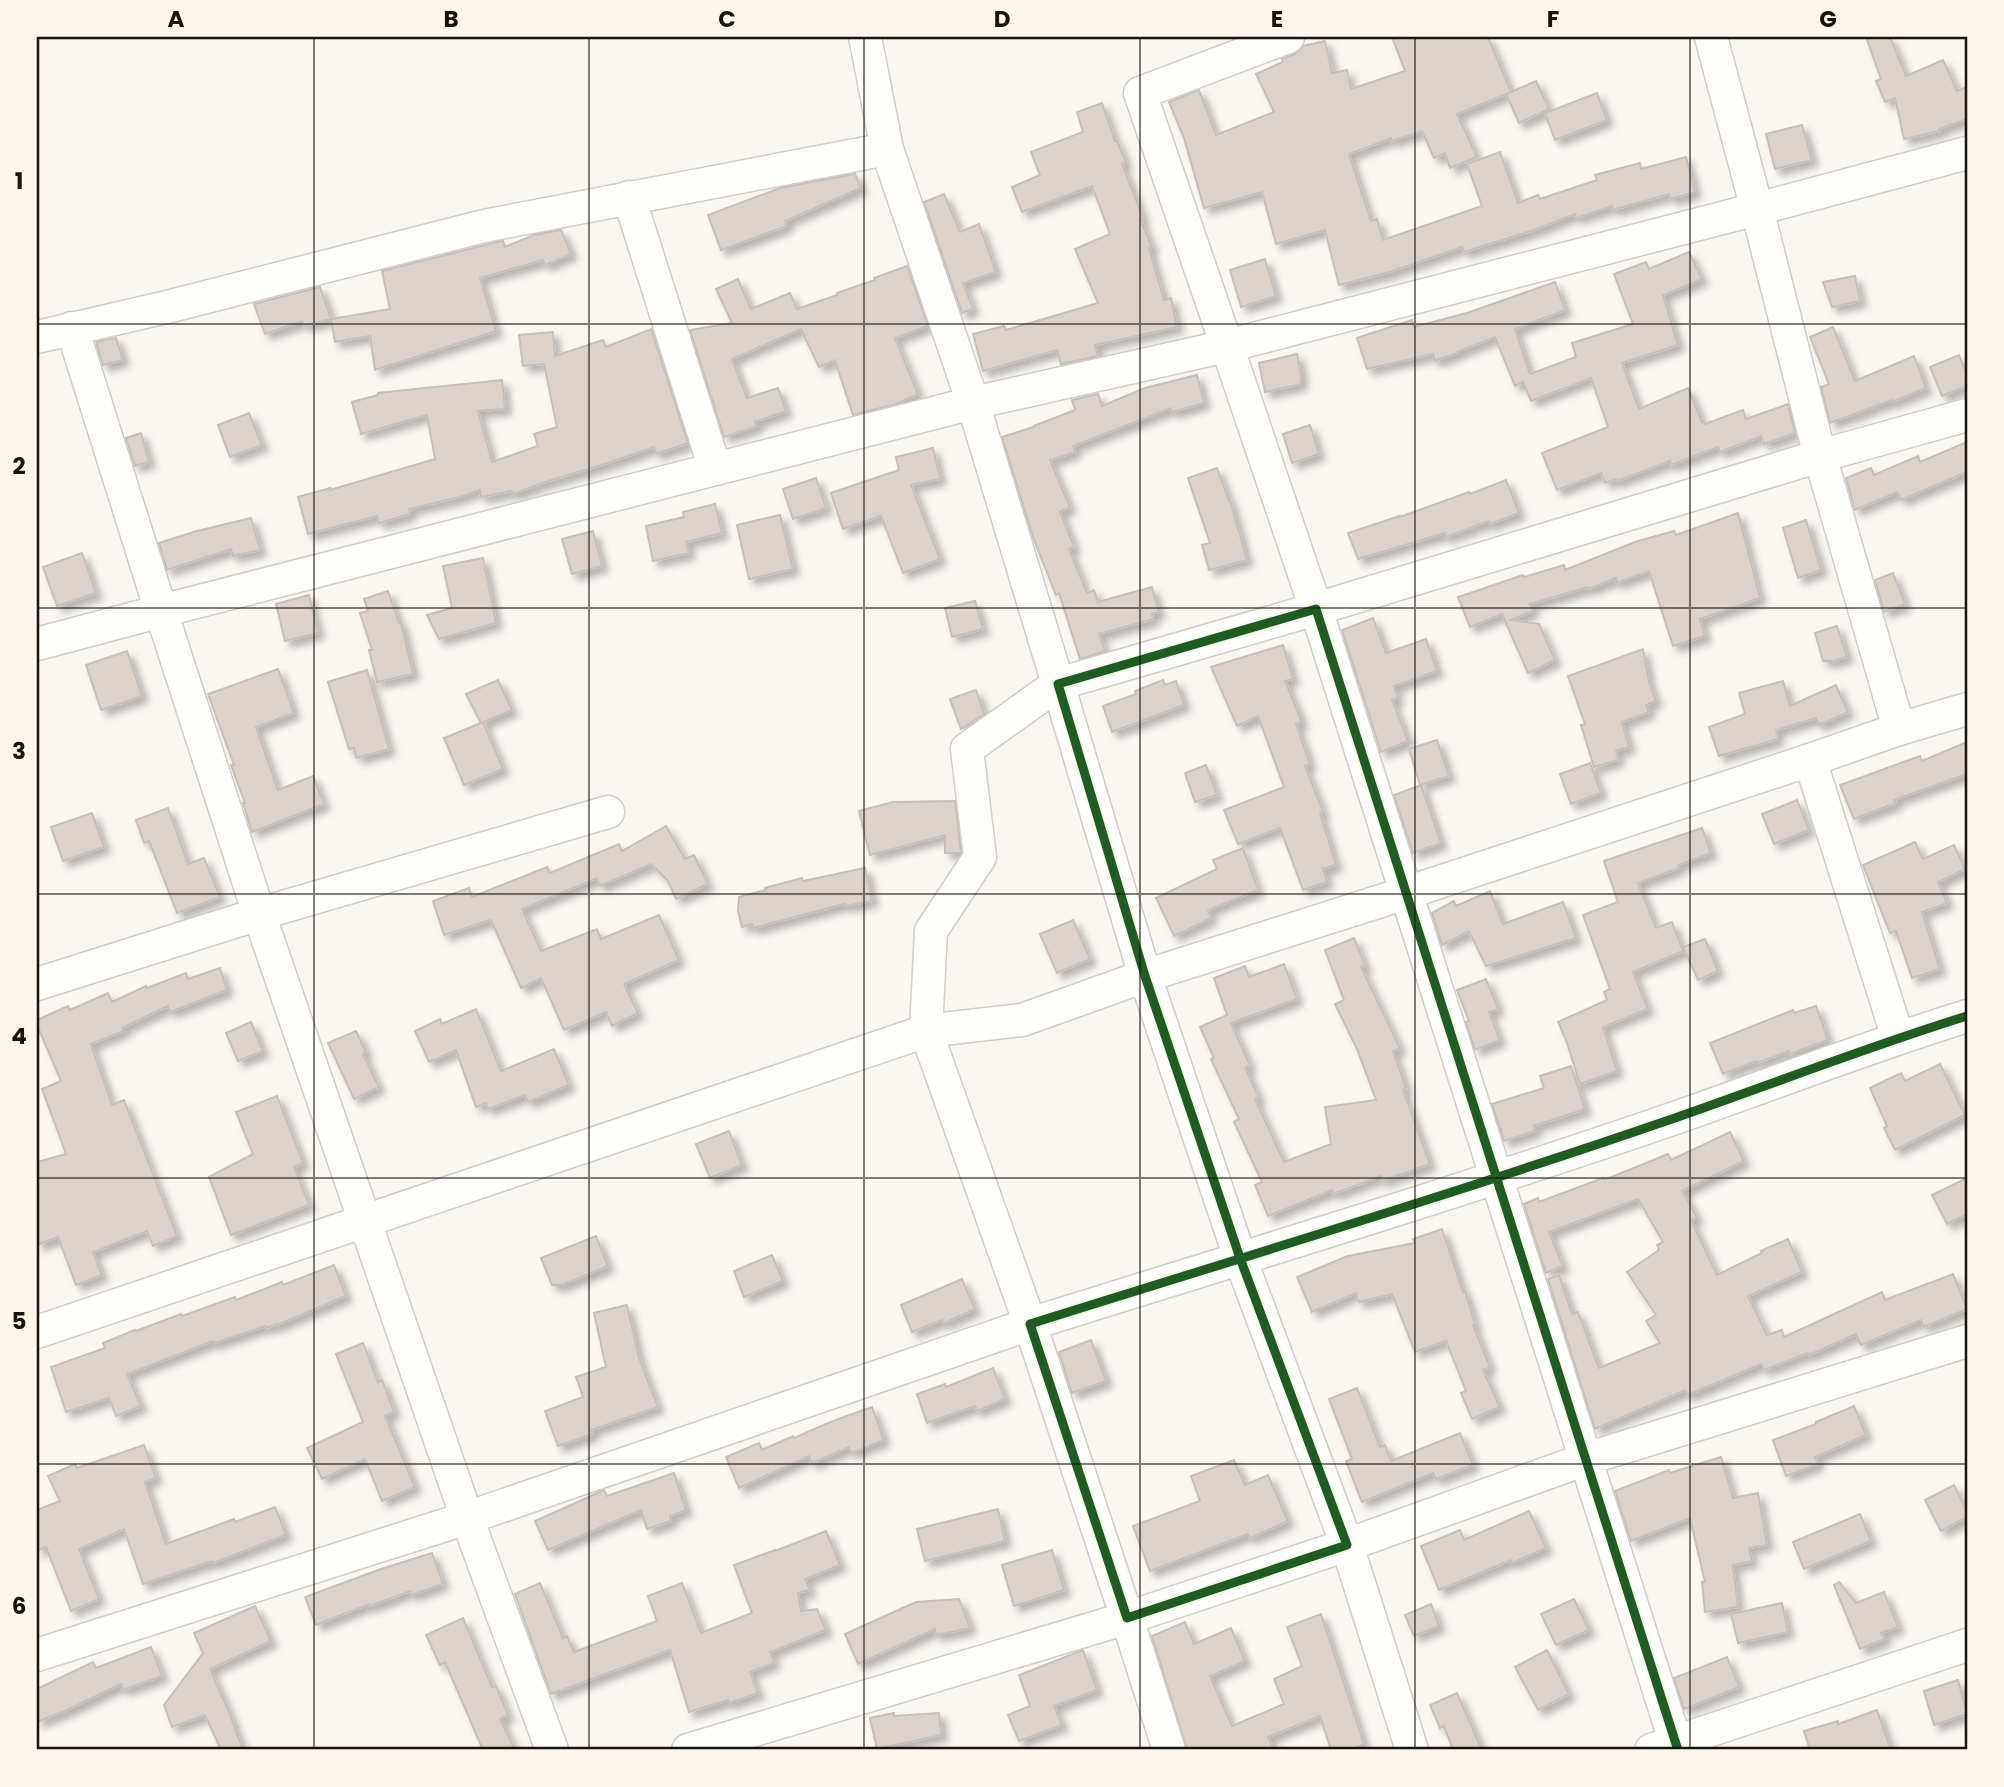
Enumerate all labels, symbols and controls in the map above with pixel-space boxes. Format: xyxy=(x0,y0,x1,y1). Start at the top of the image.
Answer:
text: A xyxy=(168,3,185,35)
text: B xyxy=(443,3,459,35)
text: C xyxy=(718,3,736,35)
text: D xyxy=(994,3,1010,35)
text: E xyxy=(1271,3,1283,35)
text: F xyxy=(1547,3,1559,35)
text: G xyxy=(1819,3,1837,35)
text: 1 xyxy=(15,165,23,197)
text: 2 xyxy=(12,450,26,482)
text: 3 xyxy=(12,735,26,767)
text: 4 xyxy=(11,1020,27,1052)
text: 5 xyxy=(12,1305,26,1337)
text: 6 xyxy=(12,1590,26,1622)

